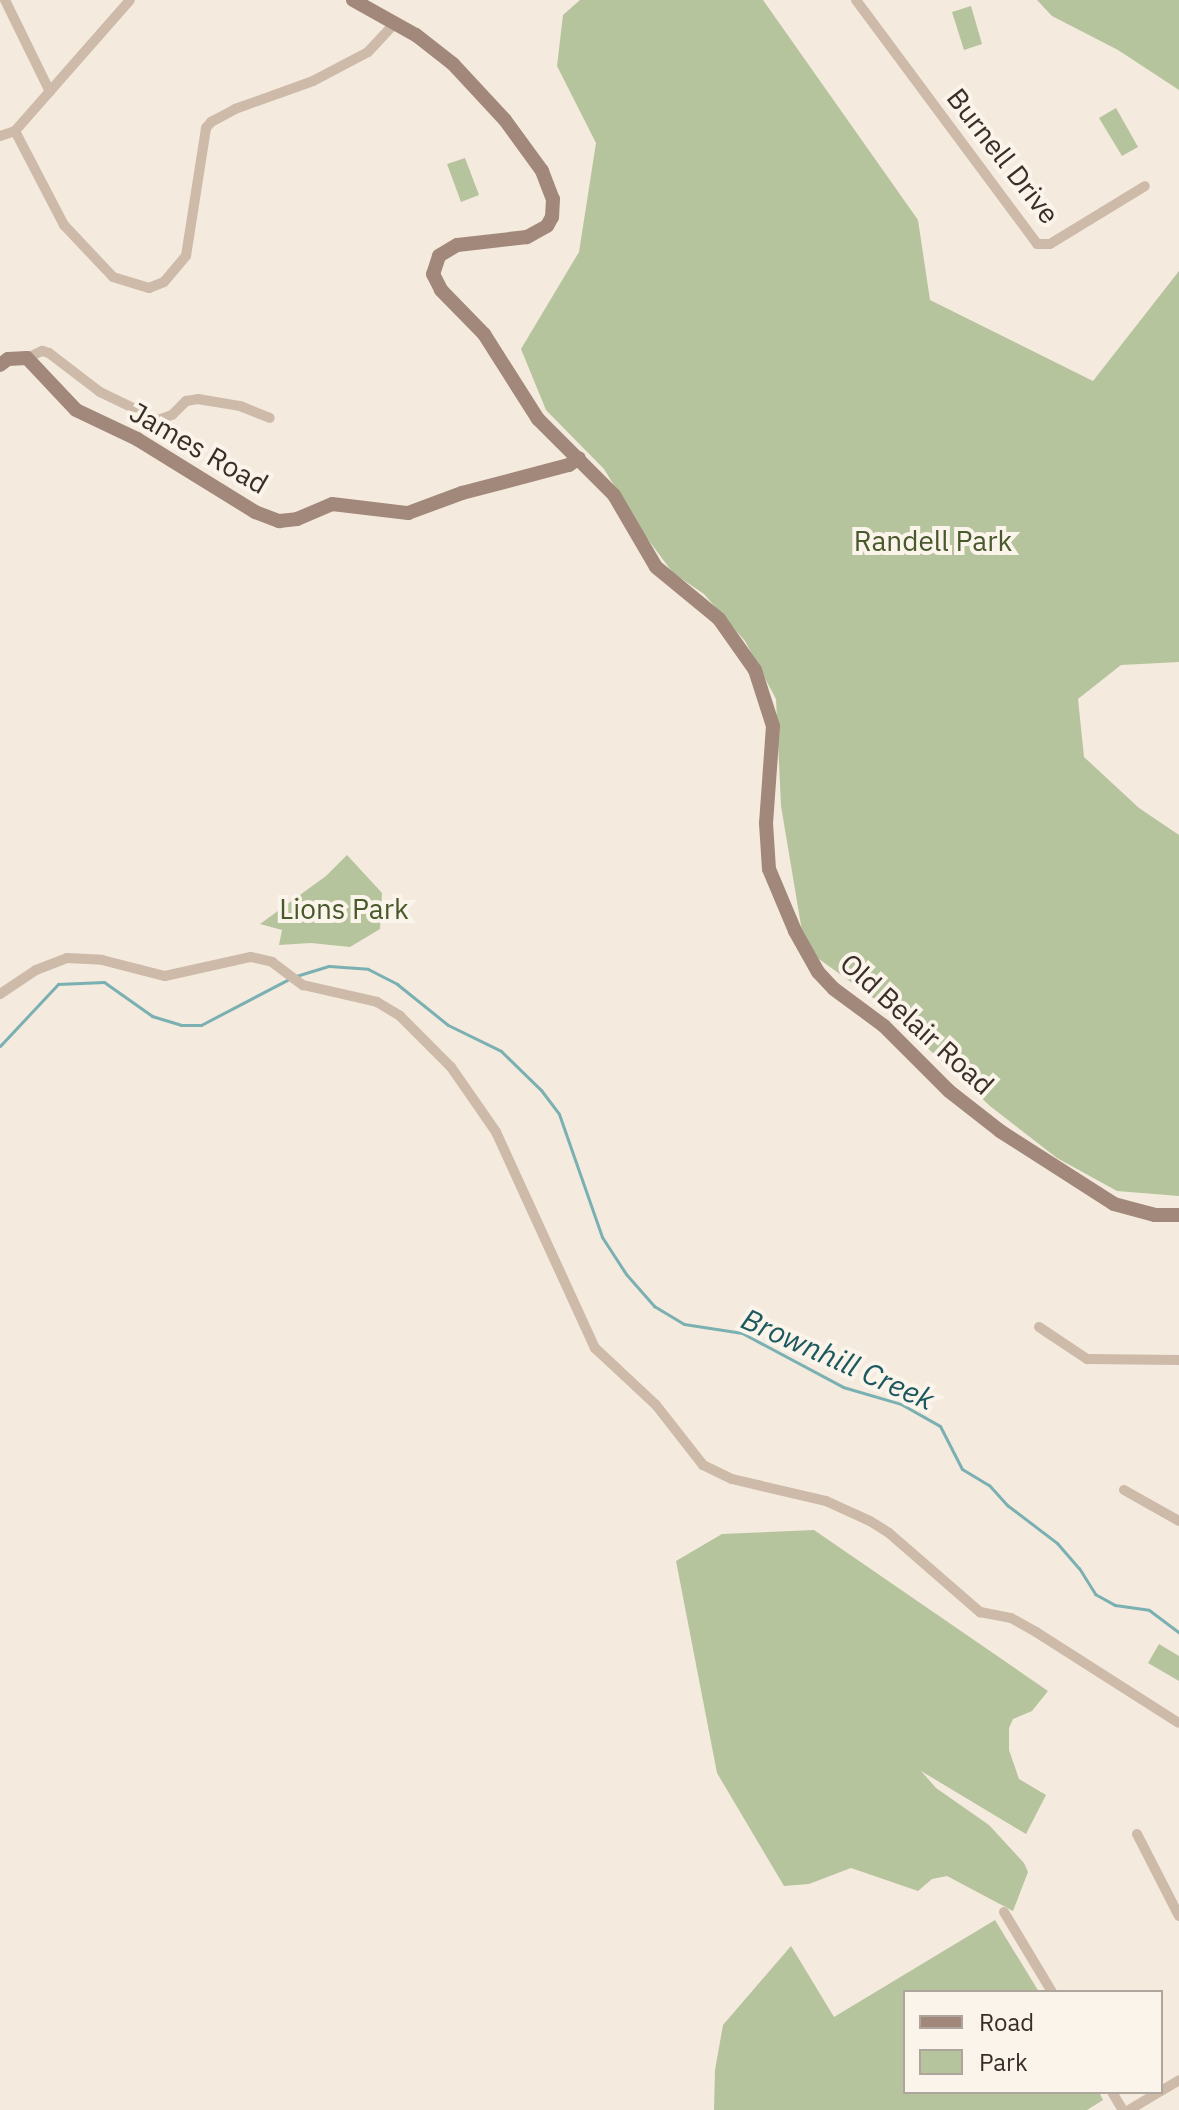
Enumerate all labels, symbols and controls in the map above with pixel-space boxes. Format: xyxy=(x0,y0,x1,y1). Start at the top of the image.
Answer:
street label: Burnell Drive xyxy=(940,82,1066,230)
street label: James Road xyxy=(124,395,274,501)
park label: Randell Park xyxy=(854,524,1012,558)
park label: Lions Park xyxy=(279,892,409,926)
street label: Old Belair Road xyxy=(833,946,1001,1102)
water label: Brownhill Creek xyxy=(736,1300,940,1418)
legend xyxy=(903,1990,1163,2094)
text: Road xyxy=(979,2006,1034,2038)
text: Park xyxy=(979,2046,1028,2078)

